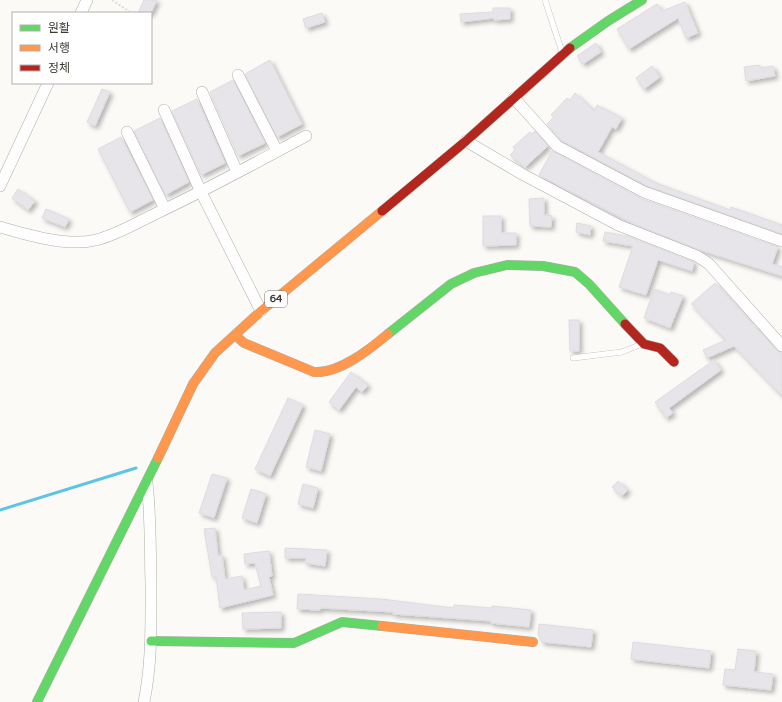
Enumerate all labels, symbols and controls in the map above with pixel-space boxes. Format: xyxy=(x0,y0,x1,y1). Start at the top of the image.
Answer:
legend xyxy=(12,12,152,84)
text: 원활 xyxy=(48,21,70,35)
text: 서행 xyxy=(48,41,70,55)
text: 정체 xyxy=(48,61,70,75)
road number: 64 xyxy=(265,291,287,307)

